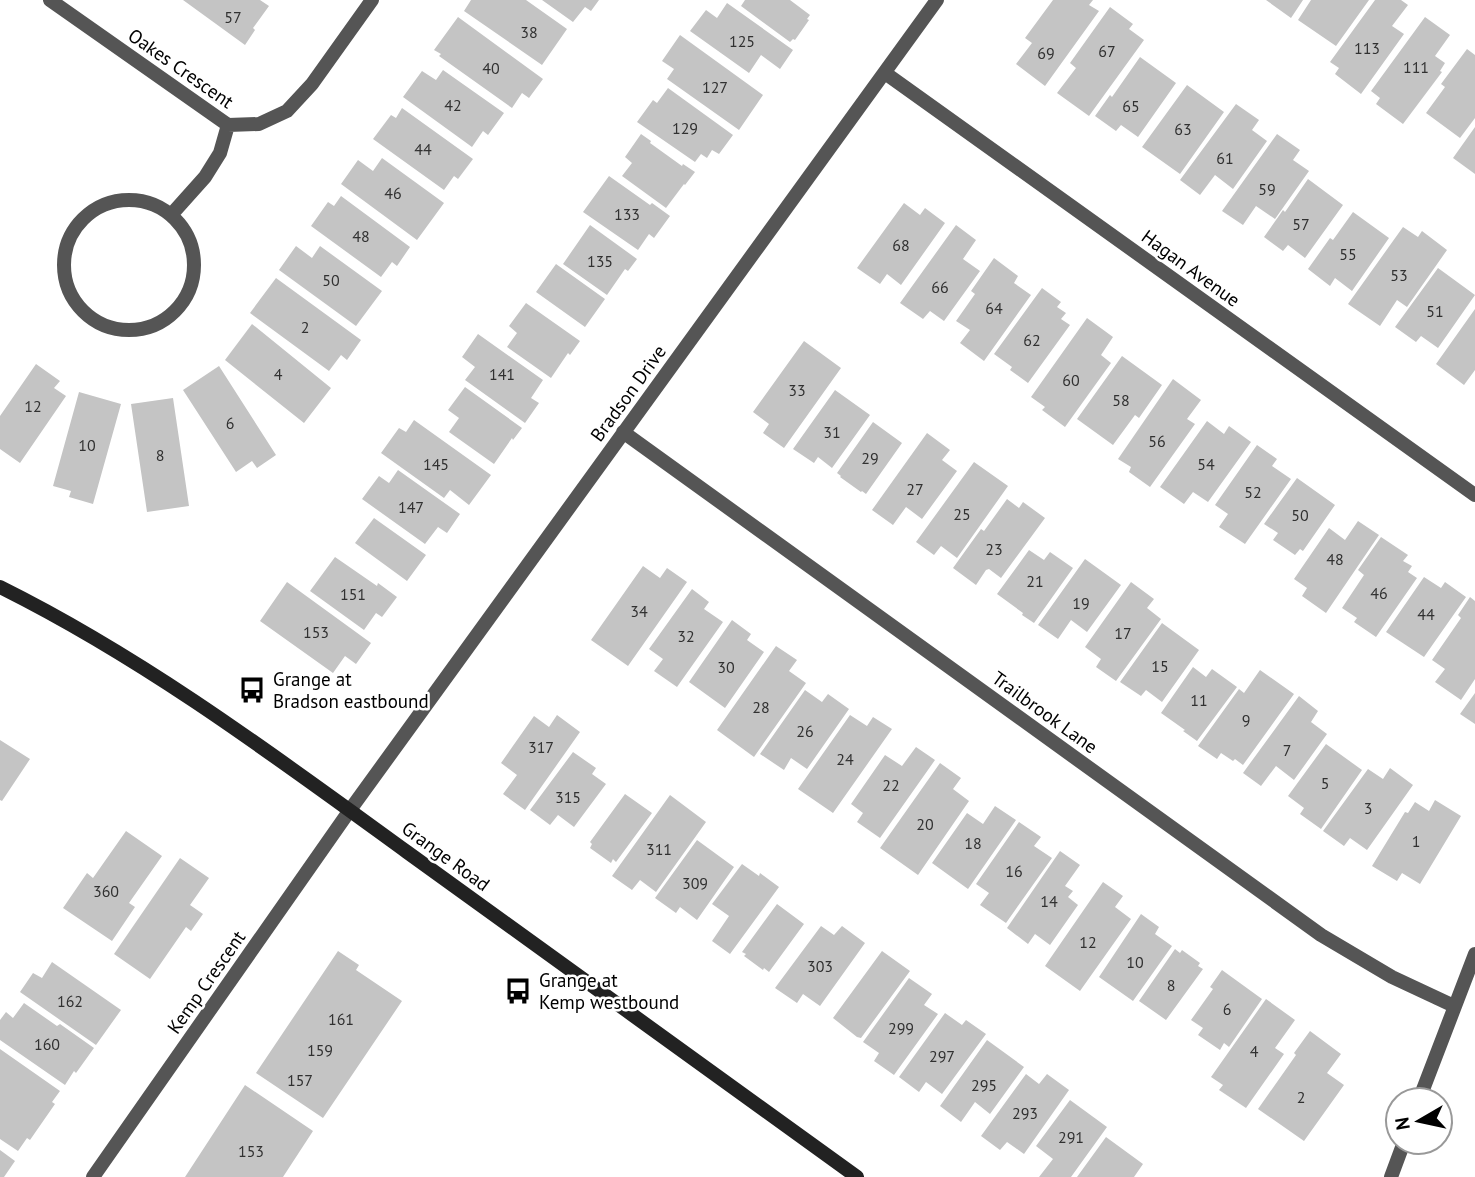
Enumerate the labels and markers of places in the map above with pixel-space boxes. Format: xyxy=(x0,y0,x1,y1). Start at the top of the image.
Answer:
place label: Grange at Bradson eastbound xyxy=(273,667,429,713)
bus stop icon: Grange at Bradson eastbound xyxy=(237,675,267,705)
place label: Grange at Kemp westbound xyxy=(539,968,679,1014)
bus stop icon: Grange at Kemp westbound xyxy=(503,976,533,1006)

